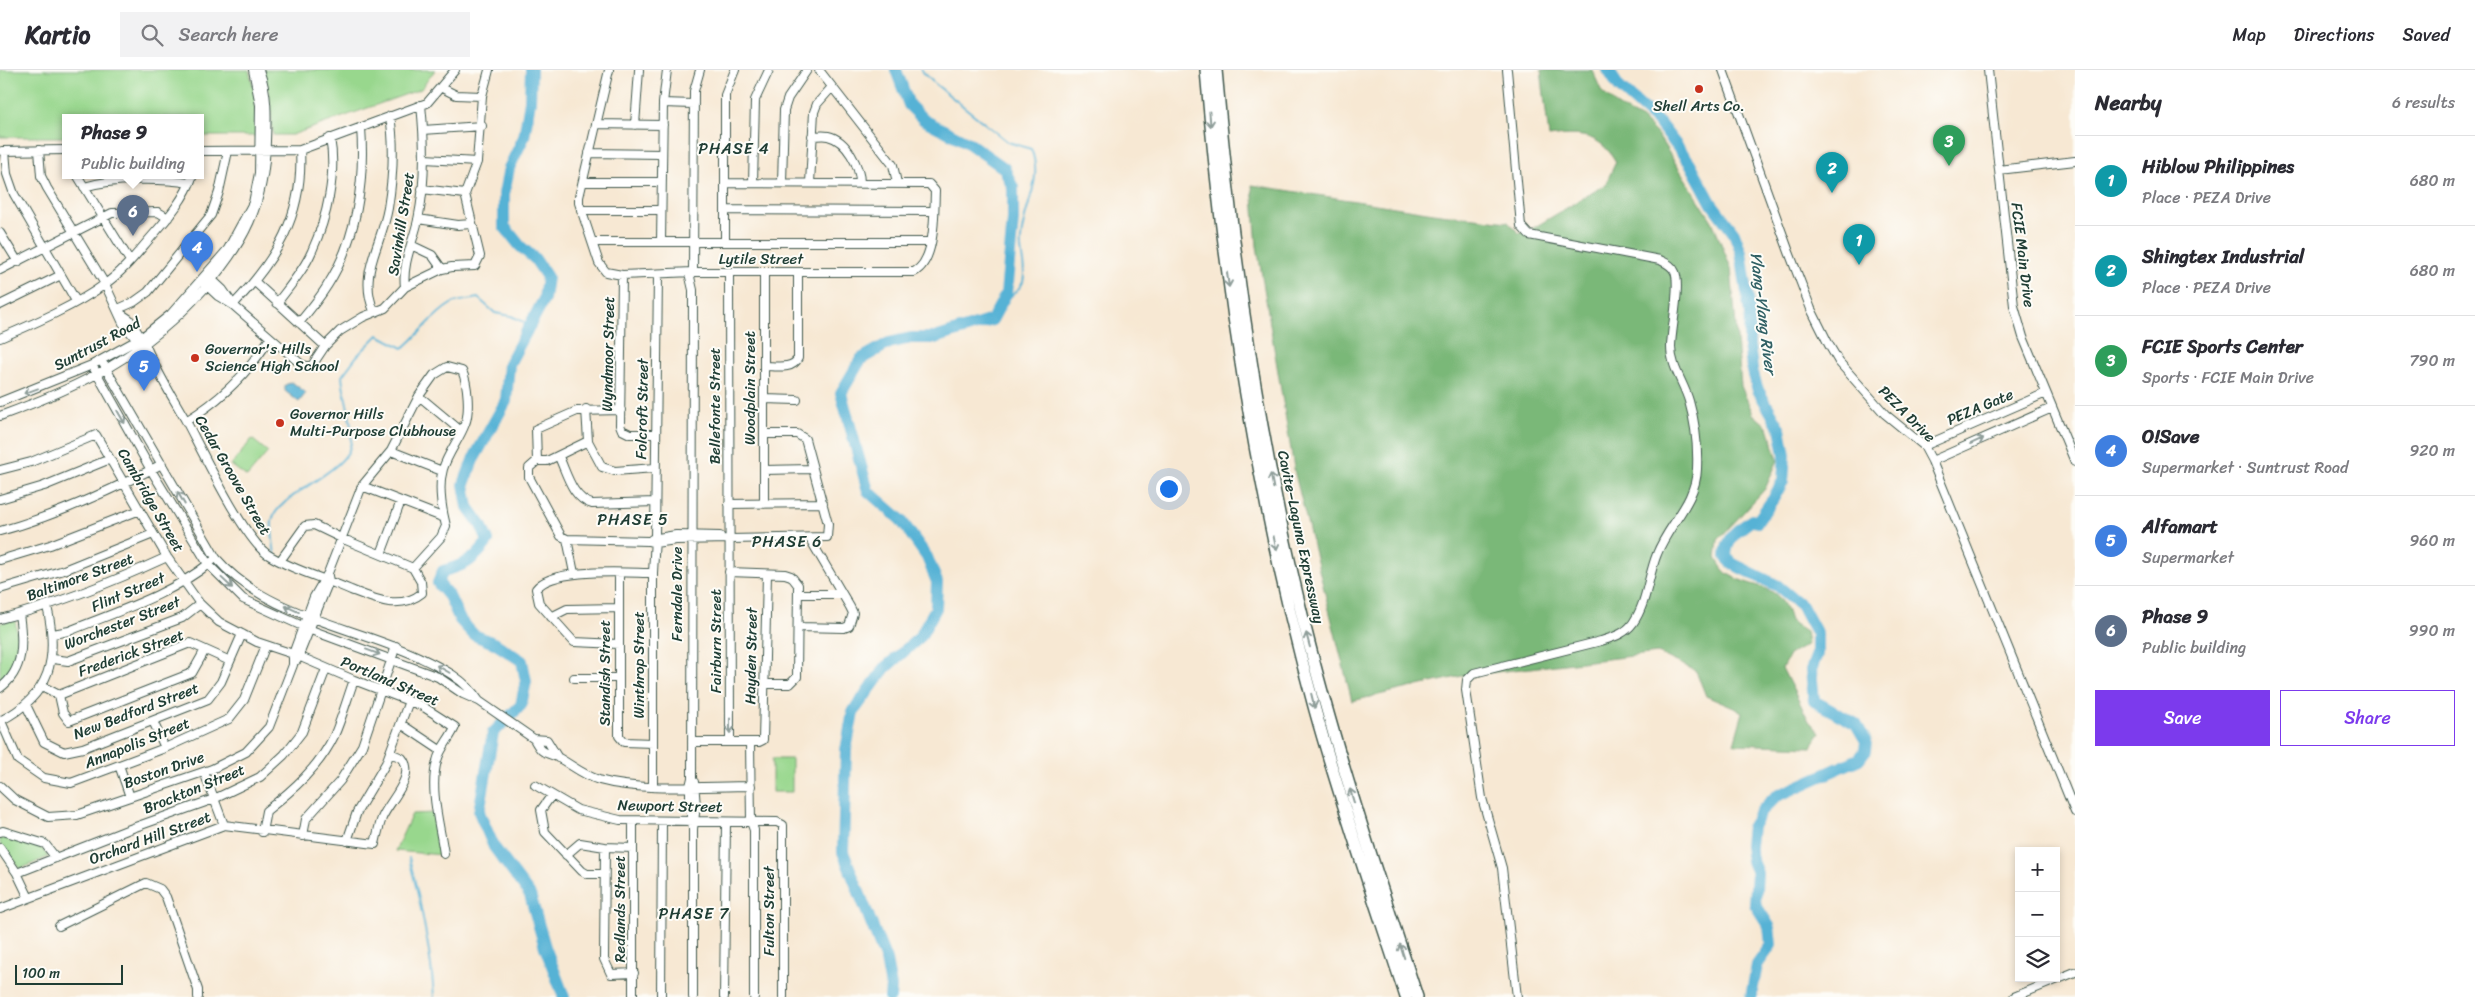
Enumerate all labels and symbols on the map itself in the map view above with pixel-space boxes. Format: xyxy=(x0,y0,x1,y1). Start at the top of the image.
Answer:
marker: Shell Arts Co. xyxy=(1693,83,1705,95)
place label: Shell Arts Co. xyxy=(1653,93,1745,119)
one-way arrow xyxy=(1205,110,1215,126)
pin: 3 xyxy=(1933,125,1965,166)
district label: PHASE 4 xyxy=(698,134,770,163)
pin: 2 xyxy=(1816,152,1848,193)
street label: Savinhill Street xyxy=(380,170,422,277)
pin: 6 xyxy=(117,195,149,236)
street label: FCIE Main Drive xyxy=(2004,201,2042,309)
pin: 1 xyxy=(1843,224,1875,265)
pin: 4 xyxy=(181,231,213,272)
street label: Lytile Street xyxy=(719,246,804,272)
water label: Ylang-Ylang River xyxy=(1742,251,1786,379)
one-way arrow xyxy=(1223,272,1233,288)
street label: Wyndmoor Street xyxy=(594,296,622,412)
street label: Suntrust Road xyxy=(49,310,146,378)
street label: Woodplain Street xyxy=(737,330,763,445)
place label: Governor's Hills Science High School xyxy=(205,336,340,379)
street label: Bellefonte Street xyxy=(702,347,728,464)
pin: 5 xyxy=(128,350,160,391)
marker: Governor's Hills Science High School xyxy=(189,352,201,364)
street label: Folcroft Street xyxy=(628,357,656,460)
street label: PEZA Drive xyxy=(1872,379,1942,449)
street label: PEZA Gate xyxy=(1943,381,2018,433)
one-way arrow xyxy=(24,387,39,396)
place label: Governor Hills Multi-Purpose Clubhouse xyxy=(290,401,456,444)
one-way arrow xyxy=(117,410,127,424)
street label: Cedar Groove Street xyxy=(188,410,278,540)
marker: Governor Hills Multi-Purpose Clubhouse xyxy=(274,417,286,429)
one-way arrow xyxy=(1969,436,1984,446)
street label: Cambridge Street xyxy=(111,443,192,558)
street label: Cavite–Laguna Expressway xyxy=(1270,448,1332,626)
one-way arrow xyxy=(1267,474,1277,490)
your location xyxy=(1156,476,1182,502)
one-way arrow xyxy=(176,491,186,506)
district label: PHASE 5 xyxy=(597,505,669,534)
district label: PHASE 6 xyxy=(752,527,822,556)
one-way arrow xyxy=(1270,535,1280,551)
street label: Baltimore Street xyxy=(23,545,138,608)
street label: Ferndale Drive xyxy=(664,546,690,641)
street label: Flint Street xyxy=(87,564,170,619)
one-way arrow xyxy=(221,577,233,589)
street label: Fairburn Street xyxy=(703,588,729,693)
street label: Worchester Street xyxy=(60,589,185,657)
one-way arrow xyxy=(285,603,300,613)
street label: Hayden Street xyxy=(737,606,765,705)
street label: Winthrop Street xyxy=(626,611,652,718)
street label: Standish Street xyxy=(592,620,618,726)
street label: Frederick Street xyxy=(74,622,188,684)
one-way arrow xyxy=(1303,632,1312,648)
one-way arrow xyxy=(364,648,380,657)
street label: Portland Street xyxy=(337,649,444,714)
one-way arrow xyxy=(436,664,451,673)
street label: New Bedford Street xyxy=(69,675,203,747)
one-way arrow xyxy=(1309,693,1318,709)
street label: Annapolis Street xyxy=(79,710,194,776)
one-way arrow xyxy=(725,718,735,734)
street label: Boston Drive xyxy=(120,744,208,796)
street label: Brockton Street xyxy=(139,757,249,821)
one-way arrow xyxy=(1346,789,1356,805)
street label: Newport Street xyxy=(617,792,723,820)
street label: Orchard Hill Street xyxy=(85,804,215,872)
street label: Redlands Street xyxy=(607,855,633,962)
street label: Fulton Street xyxy=(756,865,782,956)
district label: PHASE 7 xyxy=(659,899,729,928)
one-way arrow xyxy=(1397,943,1406,959)
scale bar xyxy=(15,962,122,985)

